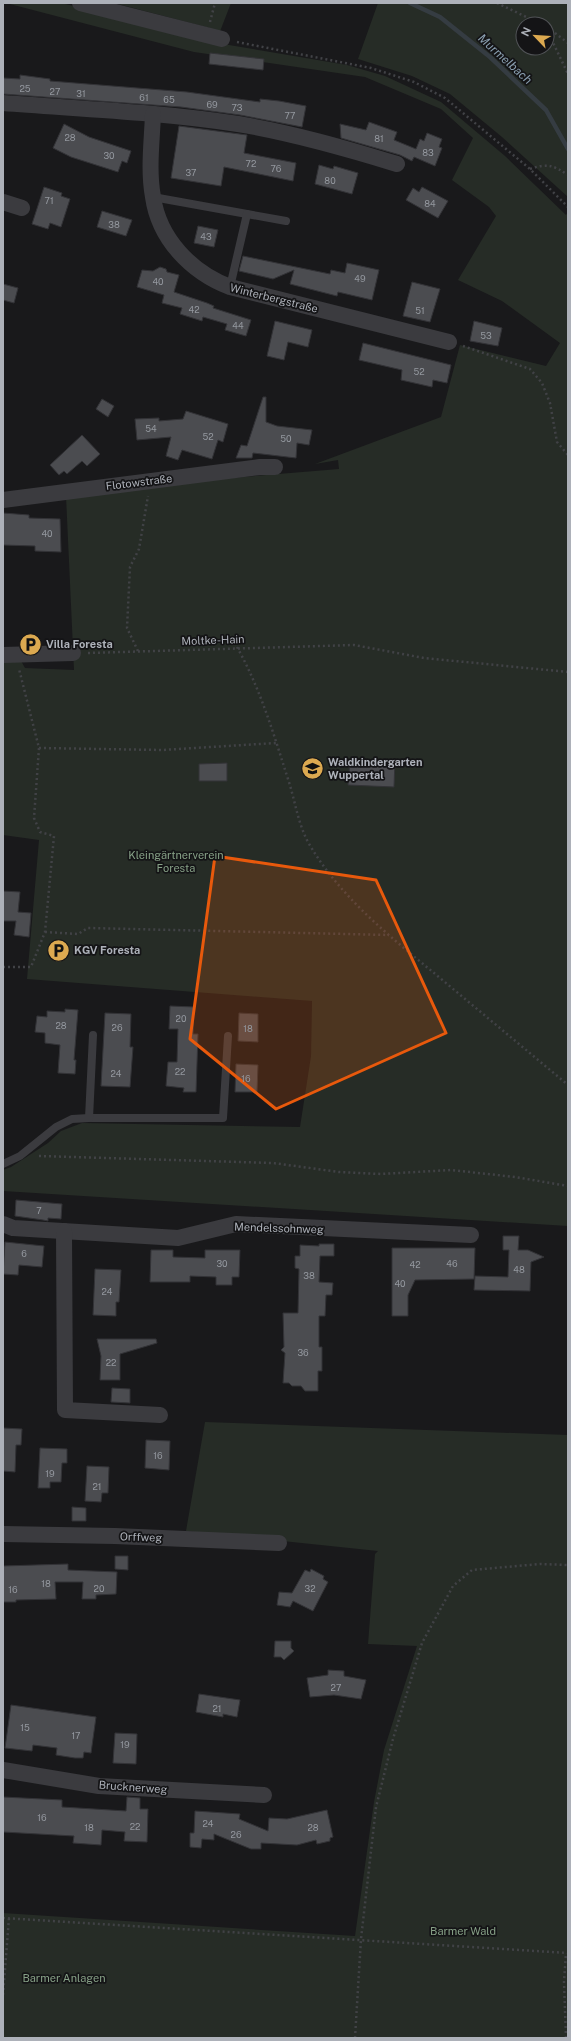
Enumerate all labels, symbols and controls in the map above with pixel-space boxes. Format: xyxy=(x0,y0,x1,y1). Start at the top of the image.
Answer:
north arrow xyxy=(515,16,555,56)
text: N xyxy=(519,25,533,38)
water label: Murmelbach xyxy=(475,31,535,87)
house number: 25 xyxy=(19,83,31,94)
house number: 27 xyxy=(50,86,60,97)
house number: 31 xyxy=(76,88,86,99)
house number: 61 xyxy=(139,92,149,103)
house number: 65 xyxy=(163,94,175,105)
house number: 69 xyxy=(206,99,218,110)
house number: 73 xyxy=(232,102,243,113)
house number: 77 xyxy=(285,110,295,121)
house number: 28 xyxy=(64,132,76,143)
house number: 81 xyxy=(374,133,384,144)
house number: 83 xyxy=(422,147,434,158)
house number: 30 xyxy=(103,150,115,161)
house number: 72 xyxy=(246,158,256,169)
house number: 76 xyxy=(271,163,282,174)
house number: 37 xyxy=(186,167,196,178)
house number: 80 xyxy=(324,175,336,186)
house number: 71 xyxy=(44,195,54,206)
house number: 84 xyxy=(424,198,436,209)
house number: 38 xyxy=(108,219,120,230)
house number: 43 xyxy=(200,231,212,242)
house number: 49 xyxy=(354,273,366,284)
house number: 40 xyxy=(152,276,164,287)
street label: Winterbergstraße xyxy=(229,281,319,315)
house number: 42 xyxy=(188,304,200,315)
house number: 51 xyxy=(415,305,425,316)
house number: 44 xyxy=(232,320,244,331)
house number: 53 xyxy=(480,330,492,341)
house number: 52 xyxy=(413,366,425,377)
house number: 54 xyxy=(145,423,157,434)
house number: 52 xyxy=(202,431,214,442)
house number: 50 xyxy=(280,433,292,444)
street label: Flotowstraße xyxy=(105,472,173,492)
house number: 40 xyxy=(41,528,53,539)
parking icon: Villa Foresta xyxy=(18,631,44,657)
street label: Moltke-Hain xyxy=(181,633,245,647)
place label: Villa Foresta xyxy=(46,638,113,650)
school or university icon: Waldkindergarten Wuppertal xyxy=(299,755,325,781)
place label: Waldkindergarten Wuppertal xyxy=(328,756,422,781)
park label: Kleingärtnerverein Foresta xyxy=(128,849,224,874)
parking icon: KGV Foresta xyxy=(46,937,72,963)
place label: KGV Foresta xyxy=(74,944,140,956)
house number: 20 xyxy=(176,1013,187,1024)
house number: 28 xyxy=(55,1020,67,1031)
house number: 26 xyxy=(112,1022,123,1033)
house number: 18 xyxy=(243,1023,253,1034)
house number: 22 xyxy=(175,1066,185,1077)
house number: 24 xyxy=(110,1068,122,1079)
house number: 16 xyxy=(241,1073,251,1084)
house number: 7 xyxy=(36,1205,42,1216)
street label: Mendelssohnweg xyxy=(234,1220,324,1236)
house number: 6 xyxy=(21,1248,27,1259)
house number: 30 xyxy=(216,1258,228,1269)
house number: 46 xyxy=(446,1258,458,1269)
house number: 42 xyxy=(409,1259,421,1270)
house number: 48 xyxy=(513,1264,525,1275)
house number: 38 xyxy=(303,1270,315,1281)
house number: 40 xyxy=(394,1278,406,1289)
house number: 24 xyxy=(101,1286,113,1297)
house number: 36 xyxy=(297,1347,309,1358)
house number: 22 xyxy=(106,1357,116,1368)
house number: 16 xyxy=(153,1450,163,1461)
house number: 19 xyxy=(45,1468,55,1479)
house number: 21 xyxy=(92,1481,102,1492)
street label: Orffweg xyxy=(120,1530,163,1544)
house number: 18 xyxy=(41,1578,51,1589)
house number: 20 xyxy=(94,1583,105,1594)
house number: 32 xyxy=(304,1583,316,1594)
house number: 16 xyxy=(8,1584,18,1595)
house number: 27 xyxy=(331,1682,341,1693)
house number: 21 xyxy=(212,1703,222,1714)
house number: 15 xyxy=(20,1722,30,1733)
house number: 17 xyxy=(71,1730,81,1741)
house number: 19 xyxy=(120,1739,130,1750)
street label: Brucknerweg xyxy=(98,1779,168,1795)
house number: 16 xyxy=(37,1812,47,1823)
house number: 24 xyxy=(202,1818,214,1829)
house number: 22 xyxy=(130,1821,140,1832)
house number: 18 xyxy=(84,1822,94,1833)
house number: 28 xyxy=(307,1822,319,1833)
house number: 26 xyxy=(231,1829,242,1840)
park label: Barmer Wald xyxy=(430,1925,496,1937)
park label: Barmer Anlagen xyxy=(22,1972,106,1984)

